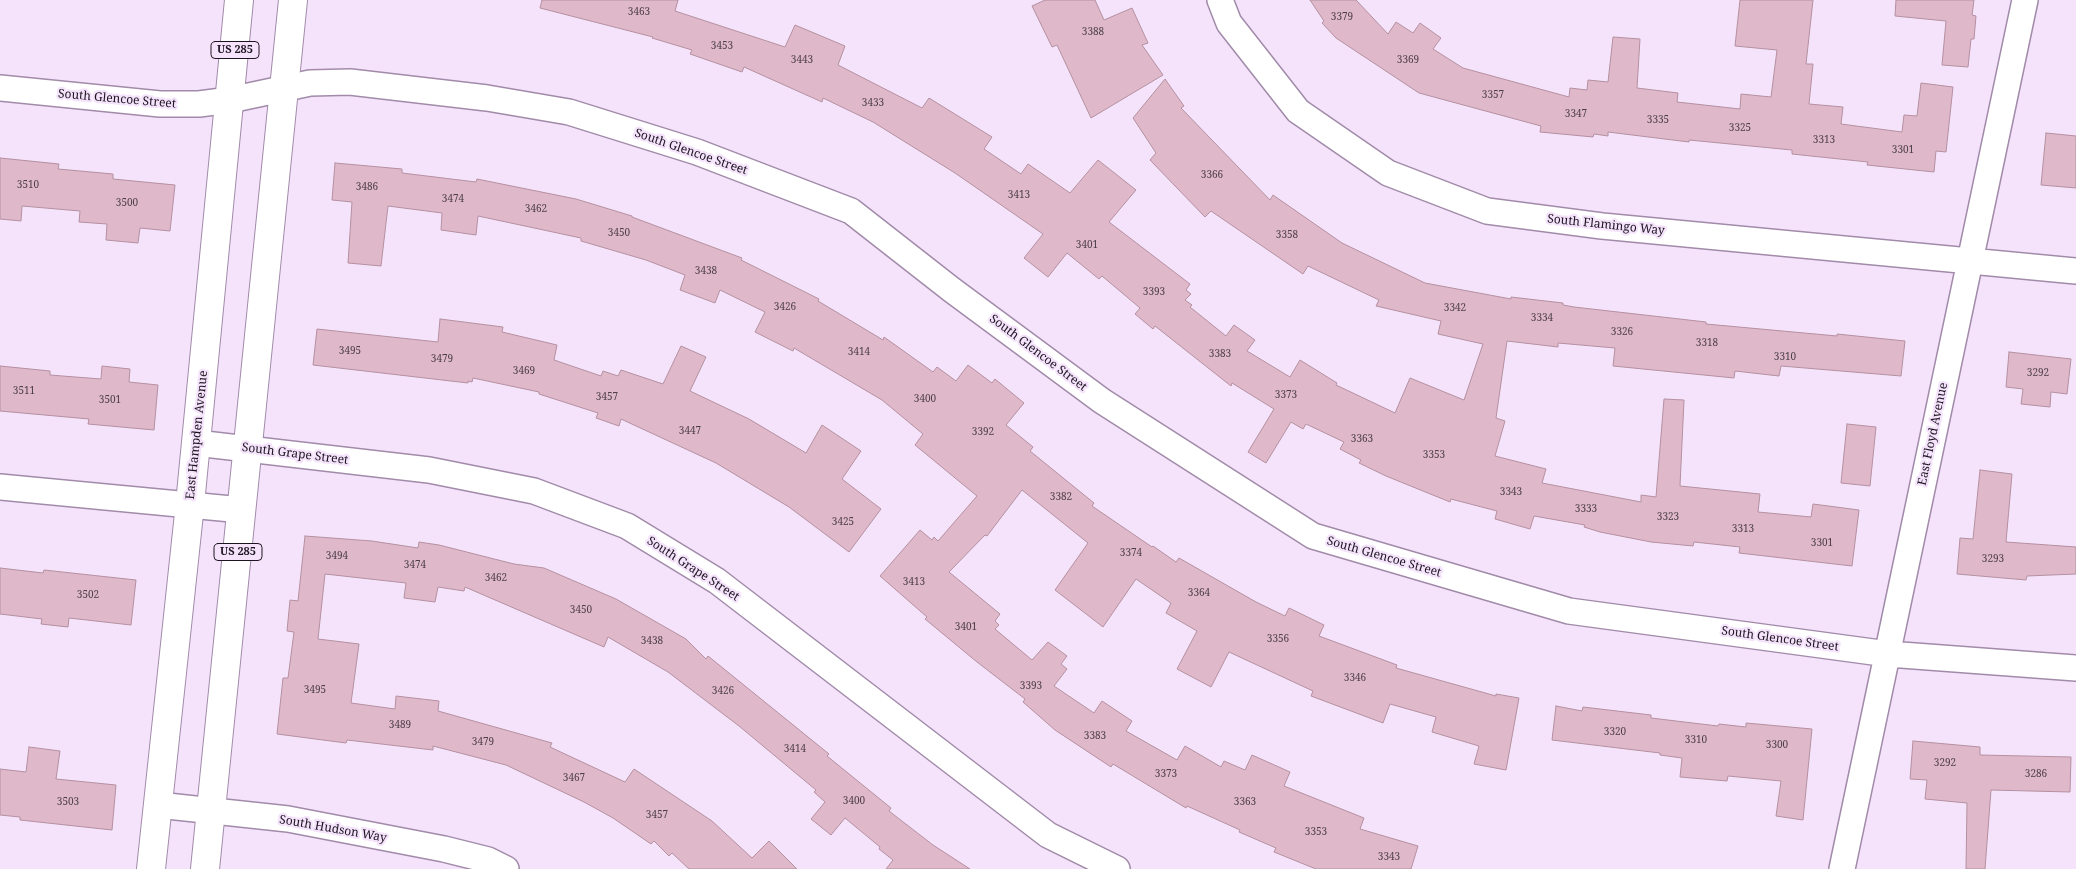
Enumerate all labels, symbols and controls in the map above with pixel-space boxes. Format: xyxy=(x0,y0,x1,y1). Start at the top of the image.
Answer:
house number: 3463 xyxy=(628,6,650,18)
house number: 3379 xyxy=(1331,11,1353,23)
house number: 3388 xyxy=(1082,26,1104,38)
house number: 3453 xyxy=(711,40,733,52)
road number: US 285 xyxy=(211,42,259,58)
house number: 3443 xyxy=(791,54,813,66)
house number: 3369 xyxy=(1397,54,1419,66)
street label: South Glencoe Street xyxy=(57,87,177,111)
house number: 3357 xyxy=(1482,89,1504,101)
house number: 3433 xyxy=(862,97,884,109)
house number: 3347 xyxy=(1565,108,1587,120)
house number: 3335 xyxy=(1647,114,1669,126)
house number: 3325 xyxy=(1729,122,1751,134)
street label: South Glencoe Street xyxy=(633,126,749,178)
house number: 3313 xyxy=(1813,134,1835,146)
house number: 3301 xyxy=(1892,144,1914,156)
house number: 3366 xyxy=(1201,169,1223,181)
house number: 3510 xyxy=(17,179,39,191)
house number: 3486 xyxy=(356,181,378,193)
house number: 3413 xyxy=(1008,189,1030,201)
house number: 3474 xyxy=(442,193,464,205)
house number: 3500 xyxy=(116,197,138,209)
house number: 3462 xyxy=(525,203,547,215)
street label: South Flamingo Way xyxy=(1547,212,1665,238)
house number: 3450 xyxy=(608,227,630,239)
house number: 3358 xyxy=(1276,229,1298,241)
house number: 3401 xyxy=(1076,239,1098,251)
house number: 3438 xyxy=(695,265,717,277)
house number: 3393 xyxy=(1143,286,1165,298)
house number: 3426 xyxy=(774,301,796,313)
house number: 3342 xyxy=(1444,302,1466,314)
street label: South Glencoe Street xyxy=(986,312,1090,394)
house number: 3334 xyxy=(1531,312,1553,324)
house number: 3326 xyxy=(1611,326,1633,338)
house number: 3318 xyxy=(1696,337,1718,349)
house number: 3495 xyxy=(339,345,361,357)
house number: 3414 xyxy=(848,346,870,358)
house number: 3383 xyxy=(1209,348,1231,360)
house number: 3310 xyxy=(1774,351,1796,363)
house number: 3479 xyxy=(431,353,453,365)
house number: 3469 xyxy=(513,365,535,377)
house number: 3292 xyxy=(2027,367,2049,379)
street label: East Hampden Avenue xyxy=(183,370,211,500)
street label: East Floyd Avenue xyxy=(1915,381,1951,487)
house number: 3511 xyxy=(13,385,35,397)
house number: 3373 xyxy=(1275,389,1297,401)
house number: 3457 xyxy=(596,391,618,403)
house number: 3400 xyxy=(914,393,936,405)
house number: 3501 xyxy=(99,394,121,406)
house number: 3447 xyxy=(679,425,701,437)
house number: 3392 xyxy=(972,426,994,438)
house number: 3363 xyxy=(1351,433,1373,445)
street label: South Grape Street xyxy=(241,440,349,468)
house number: 3353 xyxy=(1423,449,1445,461)
house number: 3343 xyxy=(1500,486,1522,498)
house number: 3382 xyxy=(1050,491,1072,503)
house number: 3333 xyxy=(1575,503,1597,515)
house number: 3323 xyxy=(1657,511,1679,523)
house number: 3425 xyxy=(832,516,854,528)
house number: 3313 xyxy=(1732,523,1754,535)
street label: South Grape Street xyxy=(644,534,742,604)
street label: South Glencoe Street xyxy=(1325,534,1443,580)
house number: 3301 xyxy=(1811,537,1833,549)
road number: US 285 xyxy=(214,544,262,560)
house number: 3374 xyxy=(1120,547,1142,559)
house number: 3494 xyxy=(326,550,348,562)
house number: 3293 xyxy=(1982,553,2004,565)
house number: 3474 xyxy=(404,559,426,571)
house number: 3462 xyxy=(485,572,507,584)
house number: 3413 xyxy=(903,576,925,588)
house number: 3364 xyxy=(1188,587,1210,599)
house number: 3502 xyxy=(77,589,99,601)
house number: 3450 xyxy=(570,604,592,616)
house number: 3401 xyxy=(955,621,977,633)
street label: South Glencoe Street xyxy=(1720,624,1840,654)
house number: 3356 xyxy=(1267,633,1289,645)
house number: 3438 xyxy=(641,635,663,647)
house number: 3346 xyxy=(1344,672,1366,684)
house number: 3393 xyxy=(1020,680,1042,692)
house number: 3495 xyxy=(304,684,326,696)
house number: 3426 xyxy=(712,685,734,697)
house number: 3489 xyxy=(389,719,411,731)
house number: 3320 xyxy=(1604,726,1626,738)
house number: 3383 xyxy=(1084,730,1106,742)
house number: 3310 xyxy=(1685,734,1707,746)
house number: 3479 xyxy=(472,736,494,748)
house number: 3300 xyxy=(1766,739,1788,751)
house number: 3414 xyxy=(784,743,806,755)
house number: 3292 xyxy=(1934,757,1956,769)
house number: 3373 xyxy=(1155,768,1177,780)
house number: 3286 xyxy=(2025,768,2047,780)
house number: 3467 xyxy=(563,772,585,784)
house number: 3400 xyxy=(843,795,865,807)
house number: 3503 xyxy=(57,796,79,808)
house number: 3363 xyxy=(1234,796,1256,808)
house number: 3457 xyxy=(646,809,668,821)
street label: South Hudson Way xyxy=(278,812,388,846)
house number: 3353 xyxy=(1305,826,1327,838)
house number: 3343 xyxy=(1378,851,1400,863)

